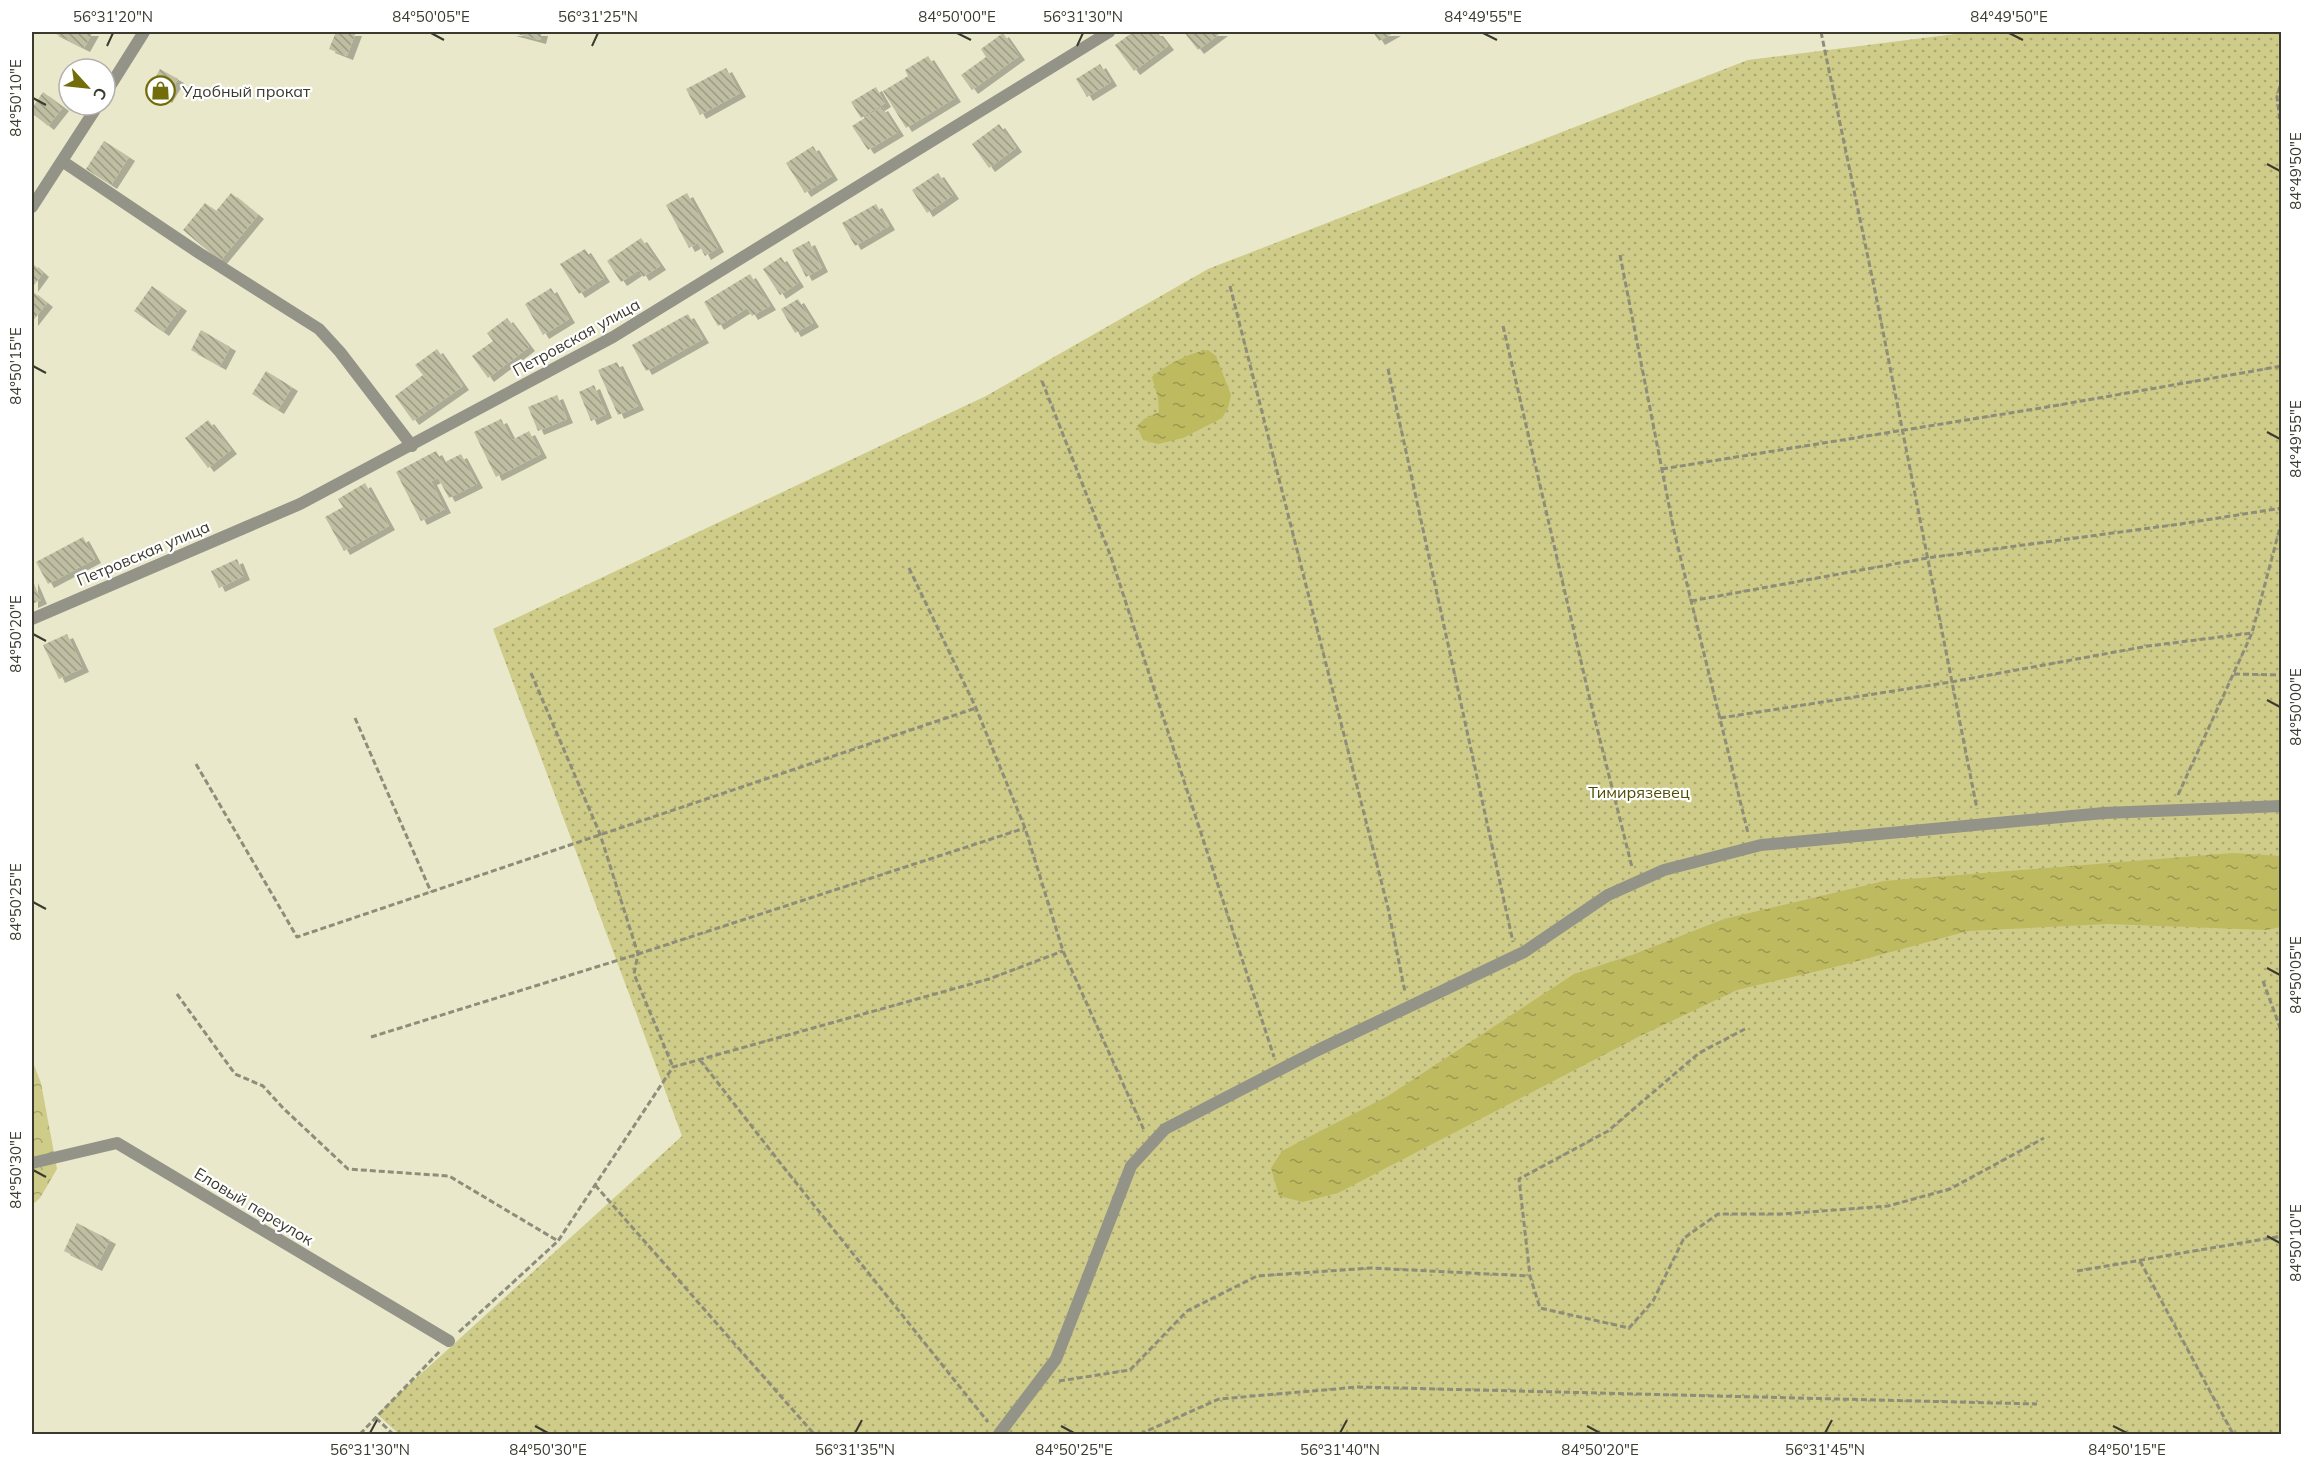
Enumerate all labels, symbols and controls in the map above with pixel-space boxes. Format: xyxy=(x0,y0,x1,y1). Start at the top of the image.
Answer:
text: 56°31'20"N xyxy=(73,7,153,26)
text: 84°50'05"E xyxy=(392,7,470,26)
text: 56°31'25"N xyxy=(558,7,638,26)
text: 84°50'00"E xyxy=(918,7,996,26)
text: 56°31'30"N xyxy=(1043,7,1123,26)
text: 84°49'55"E xyxy=(1444,7,1522,26)
text: 84°49'50"E xyxy=(1970,7,2048,26)
north arrow xyxy=(57,57,117,117)
text: 84°50'10"E xyxy=(6,59,25,137)
shop icon: Удобный прокат xyxy=(145,75,177,107)
place label: Удобный прокат xyxy=(181,81,311,101)
text: С xyxy=(89,84,112,103)
text: 84°49'50"E xyxy=(2286,132,2305,210)
street label: Петровская улица xyxy=(509,294,643,380)
text: 84°50'15"E xyxy=(6,327,25,405)
text: 84°49'55"E xyxy=(2286,400,2305,478)
street label: Петровская улица xyxy=(74,516,212,590)
text: 84°50'20"E xyxy=(6,595,25,673)
text: 84°50'00"E xyxy=(2286,668,2305,746)
park label: Тимирязевец xyxy=(1588,782,1690,802)
text: 84°50'25"E xyxy=(6,863,25,941)
text: 84°50'05"E xyxy=(2286,936,2305,1014)
text: 84°50'30"E xyxy=(6,1131,25,1209)
street label: Еловый переулок xyxy=(191,1163,317,1250)
text: 84°50'10"E xyxy=(2286,1204,2305,1282)
text: 56°31'30"N xyxy=(330,1440,410,1459)
text: 84°50'30"E xyxy=(509,1440,587,1459)
text: 56°31'35"N xyxy=(815,1440,895,1459)
text: 84°50'25"E xyxy=(1035,1440,1113,1459)
text: 56°31'40"N xyxy=(1300,1440,1380,1459)
text: 84°50'20"E xyxy=(1561,1440,1639,1459)
text: 56°31'45"N xyxy=(1785,1440,1865,1459)
text: 84°50'15"E xyxy=(2088,1440,2166,1459)

